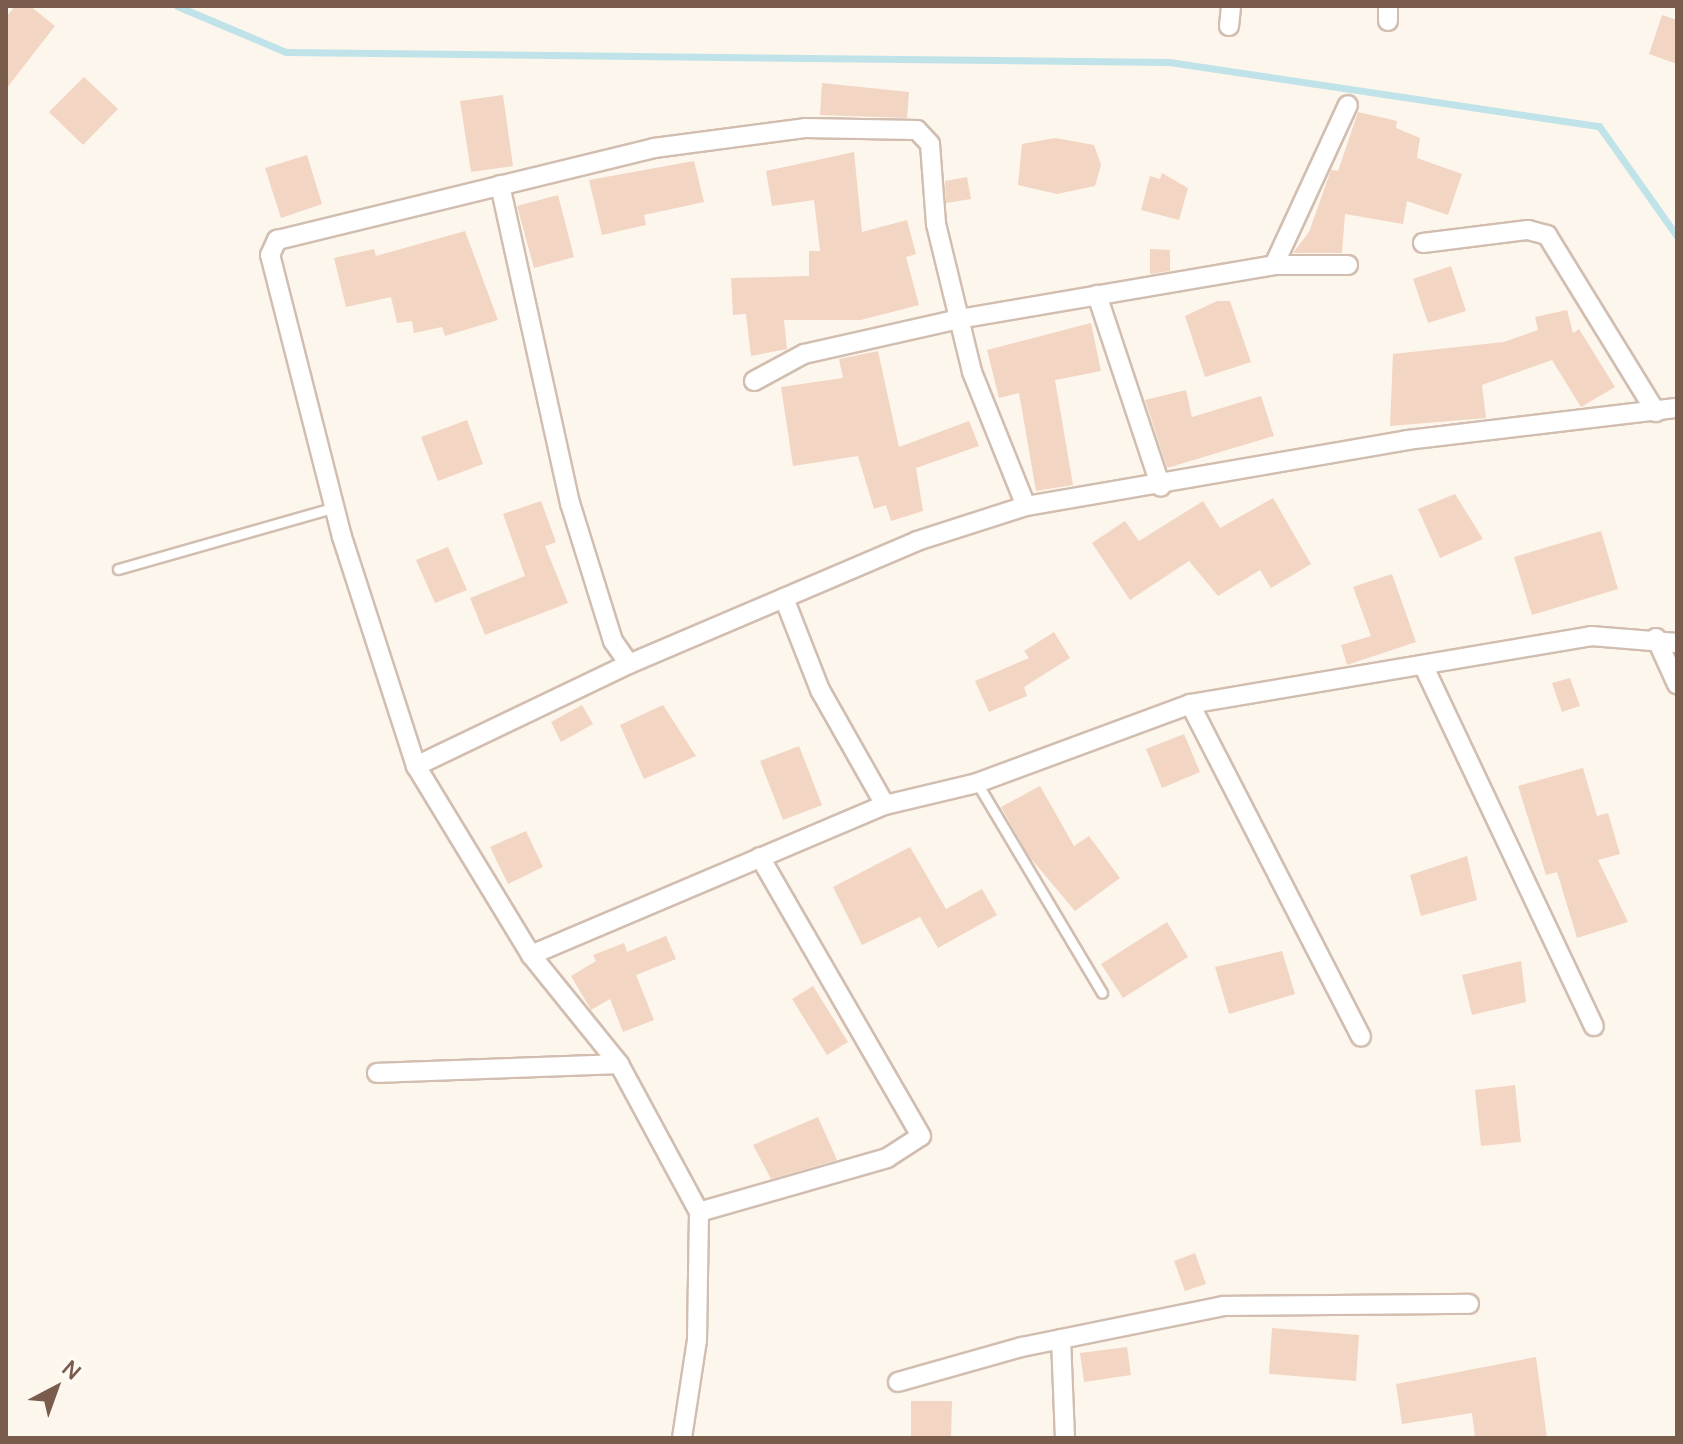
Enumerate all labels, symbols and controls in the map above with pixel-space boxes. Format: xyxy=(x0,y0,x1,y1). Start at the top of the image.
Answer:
north arrow xyxy=(16,1348,96,1428)
text: N xyxy=(56,1353,88,1386)

